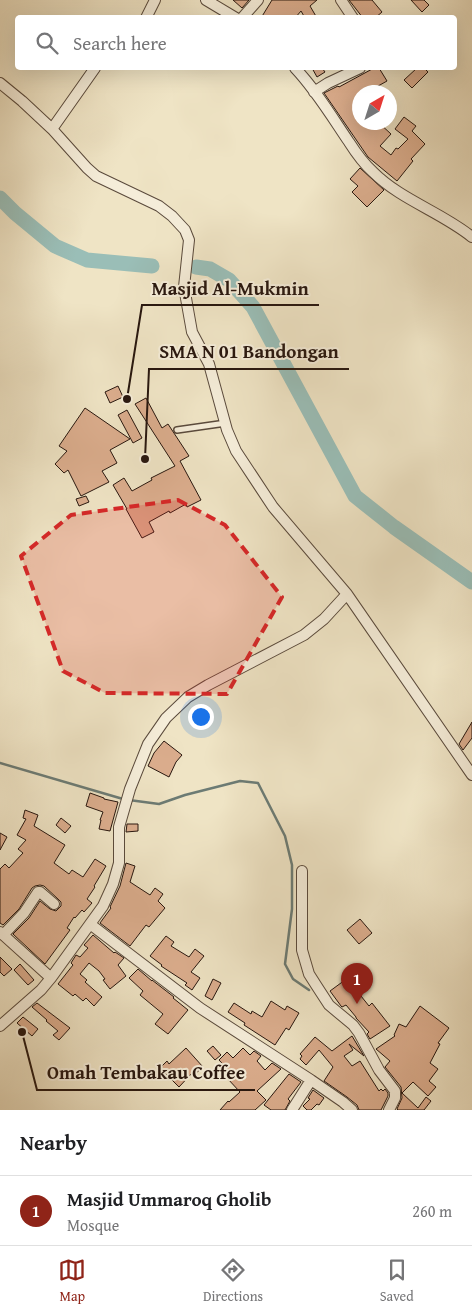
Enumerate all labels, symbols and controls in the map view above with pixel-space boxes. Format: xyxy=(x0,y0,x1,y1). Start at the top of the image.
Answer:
search box xyxy=(15,15,457,70)
icon: search xyxy=(33,29,61,57)
text: Search here xyxy=(73,29,167,57)
north arrow xyxy=(352,85,397,130)
callout: Masjid Al-Mukmin xyxy=(142,271,319,305)
text: Masjid Al-Mukmin xyxy=(151,274,309,302)
callout: SMA N 01 Bandongan xyxy=(149,335,349,369)
text: SMA N 01 Bandongan xyxy=(159,337,339,365)
your location xyxy=(188,704,214,730)
pin: 1 xyxy=(341,963,373,1004)
callout: Omah Tembakau Coffee xyxy=(37,1056,255,1090)
text: Omah Tembakau Coffee xyxy=(47,1058,245,1086)
text: Nearby xyxy=(20,1127,87,1158)
text: Masjid Ummaroq Gholib xyxy=(67,1185,271,1213)
text: 1 xyxy=(32,1199,40,1223)
text: 260 m xyxy=(412,1199,452,1223)
text: Mosque xyxy=(67,1213,119,1237)
tab: Map xyxy=(58,1256,86,1306)
tab: Directions xyxy=(203,1256,263,1306)
tab: Saved xyxy=(380,1256,414,1306)

